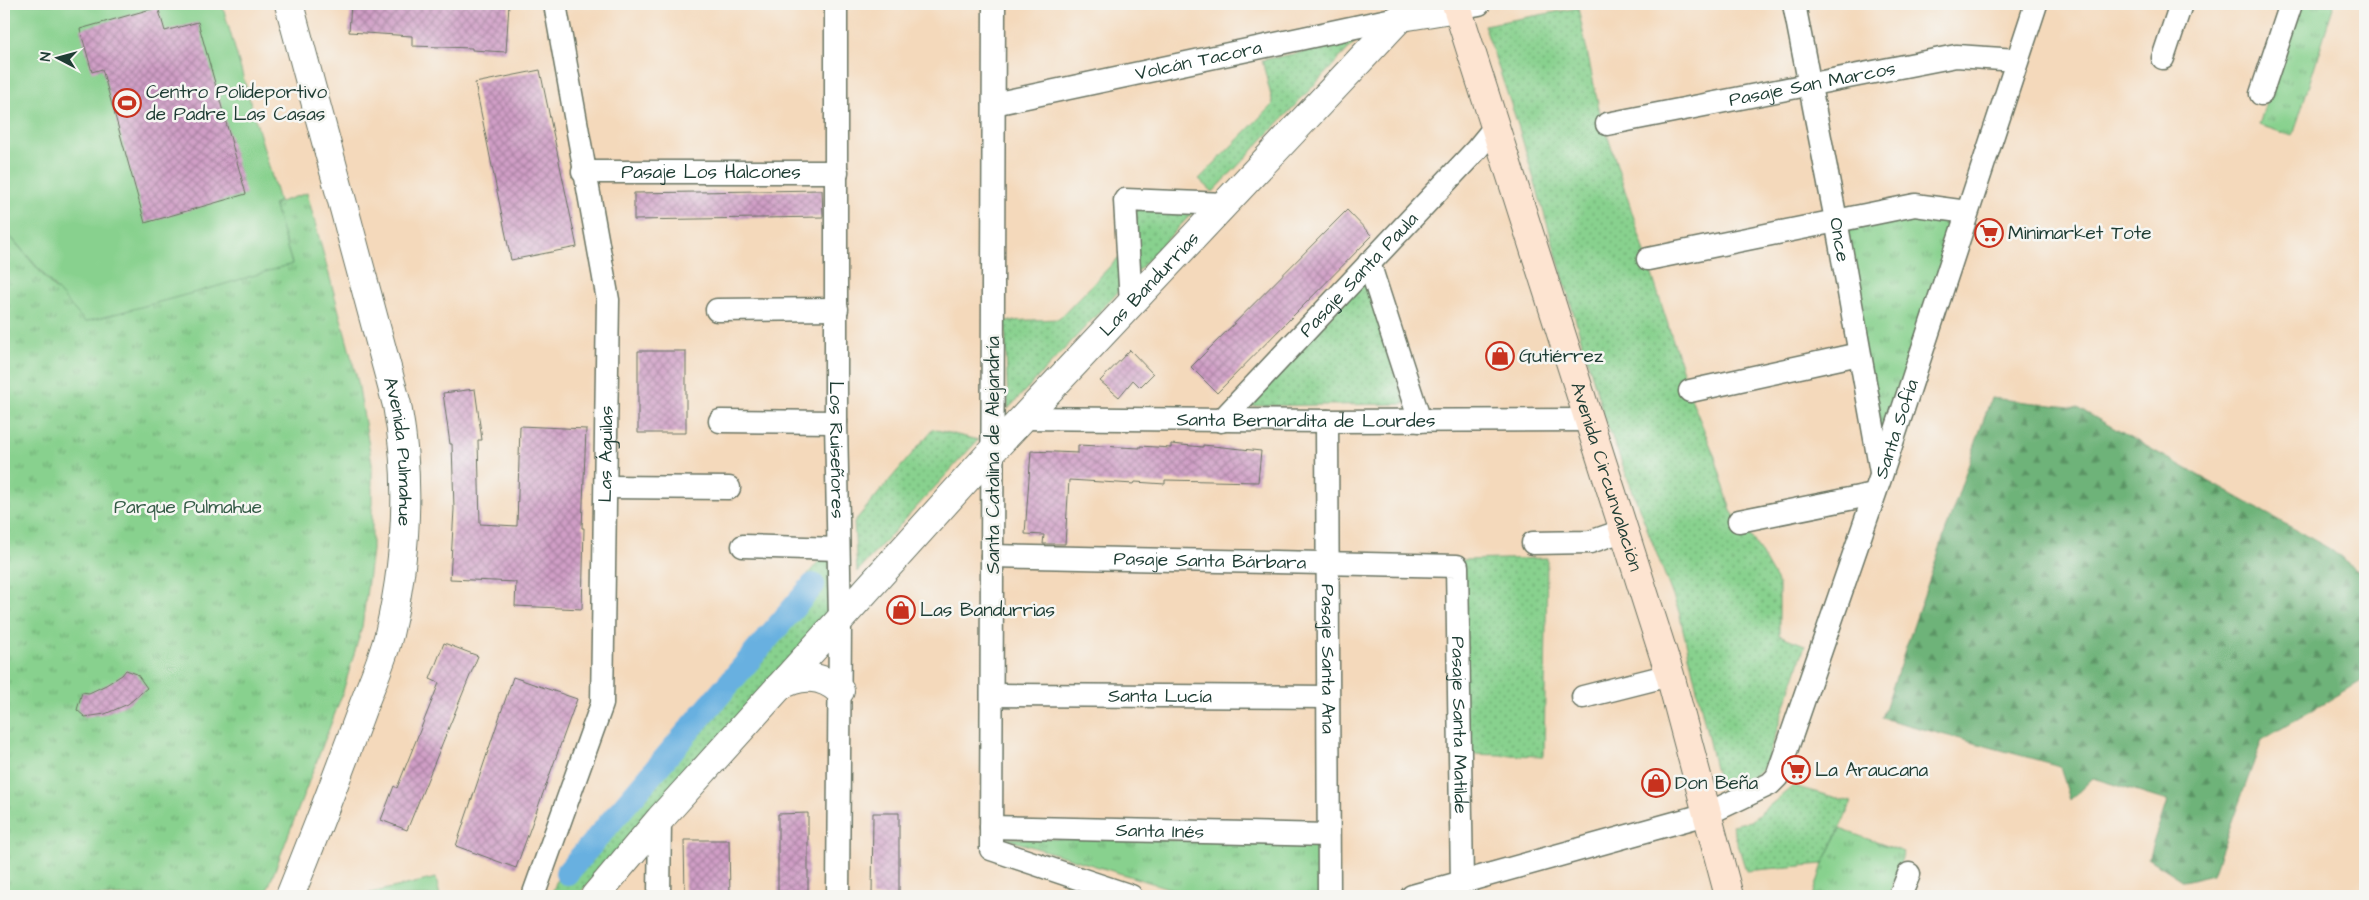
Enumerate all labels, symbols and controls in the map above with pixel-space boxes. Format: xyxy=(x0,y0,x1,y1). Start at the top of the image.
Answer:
north arrow xyxy=(32,32,82,82)
street label: Volcán Tacora xyxy=(1133,34,1265,87)
text: N xyxy=(36,51,56,62)
street label: Pasaje San Marcos xyxy=(1726,55,1898,113)
place label: Centro Polideportivo de Padre Las Casas xyxy=(146,79,328,128)
sports icon: Centro Polideportivo de Padre Las Casas xyxy=(112,88,142,118)
street label: Pasaje Los Halcones xyxy=(621,159,801,186)
street label: Pasaje Santa Paula xyxy=(1293,206,1425,343)
street label: Once xyxy=(1822,215,1857,264)
supermarket icon: Minimarket Tote xyxy=(1974,218,2004,248)
place label: Minimarket Tote xyxy=(2008,220,2152,247)
street label: Las Bandurrias xyxy=(1093,225,1206,342)
street label: Santa Catalina de Alejandría xyxy=(980,336,1007,574)
shop icon: Gutiérrez xyxy=(1485,341,1515,371)
place label: Gutiérrez xyxy=(1519,343,1604,370)
street label: Avenida Pulmahue xyxy=(377,374,419,527)
street label: Santa Sofía xyxy=(1868,375,1926,482)
street label: Avenida Circunvalación xyxy=(1564,379,1650,575)
street label: Los Ruiseñores xyxy=(823,381,851,519)
street label: Las Águilas xyxy=(591,405,620,503)
street label: Santa Bernardita de Lourdes xyxy=(1176,406,1436,435)
park label: Parque Pulmahue xyxy=(114,494,262,521)
street label: Pasaje Santa Bárbara xyxy=(1113,545,1307,576)
street label: Pasaje Santa Ana xyxy=(1314,584,1342,734)
shop icon: Las Bandurrias xyxy=(886,595,916,625)
place label: Las Bandurrias xyxy=(920,597,1055,624)
street label: Pasaje Santa Matilde xyxy=(1445,636,1474,814)
street label: Santa Lucía xyxy=(1108,682,1212,710)
supermarket icon: La Araucana xyxy=(1781,755,1811,785)
place label: La Araucana xyxy=(1815,757,1929,784)
shop icon: Don Beña xyxy=(1641,768,1671,798)
place label: Don Beña xyxy=(1675,770,1758,797)
street label: Santa Inés xyxy=(1115,816,1205,846)

